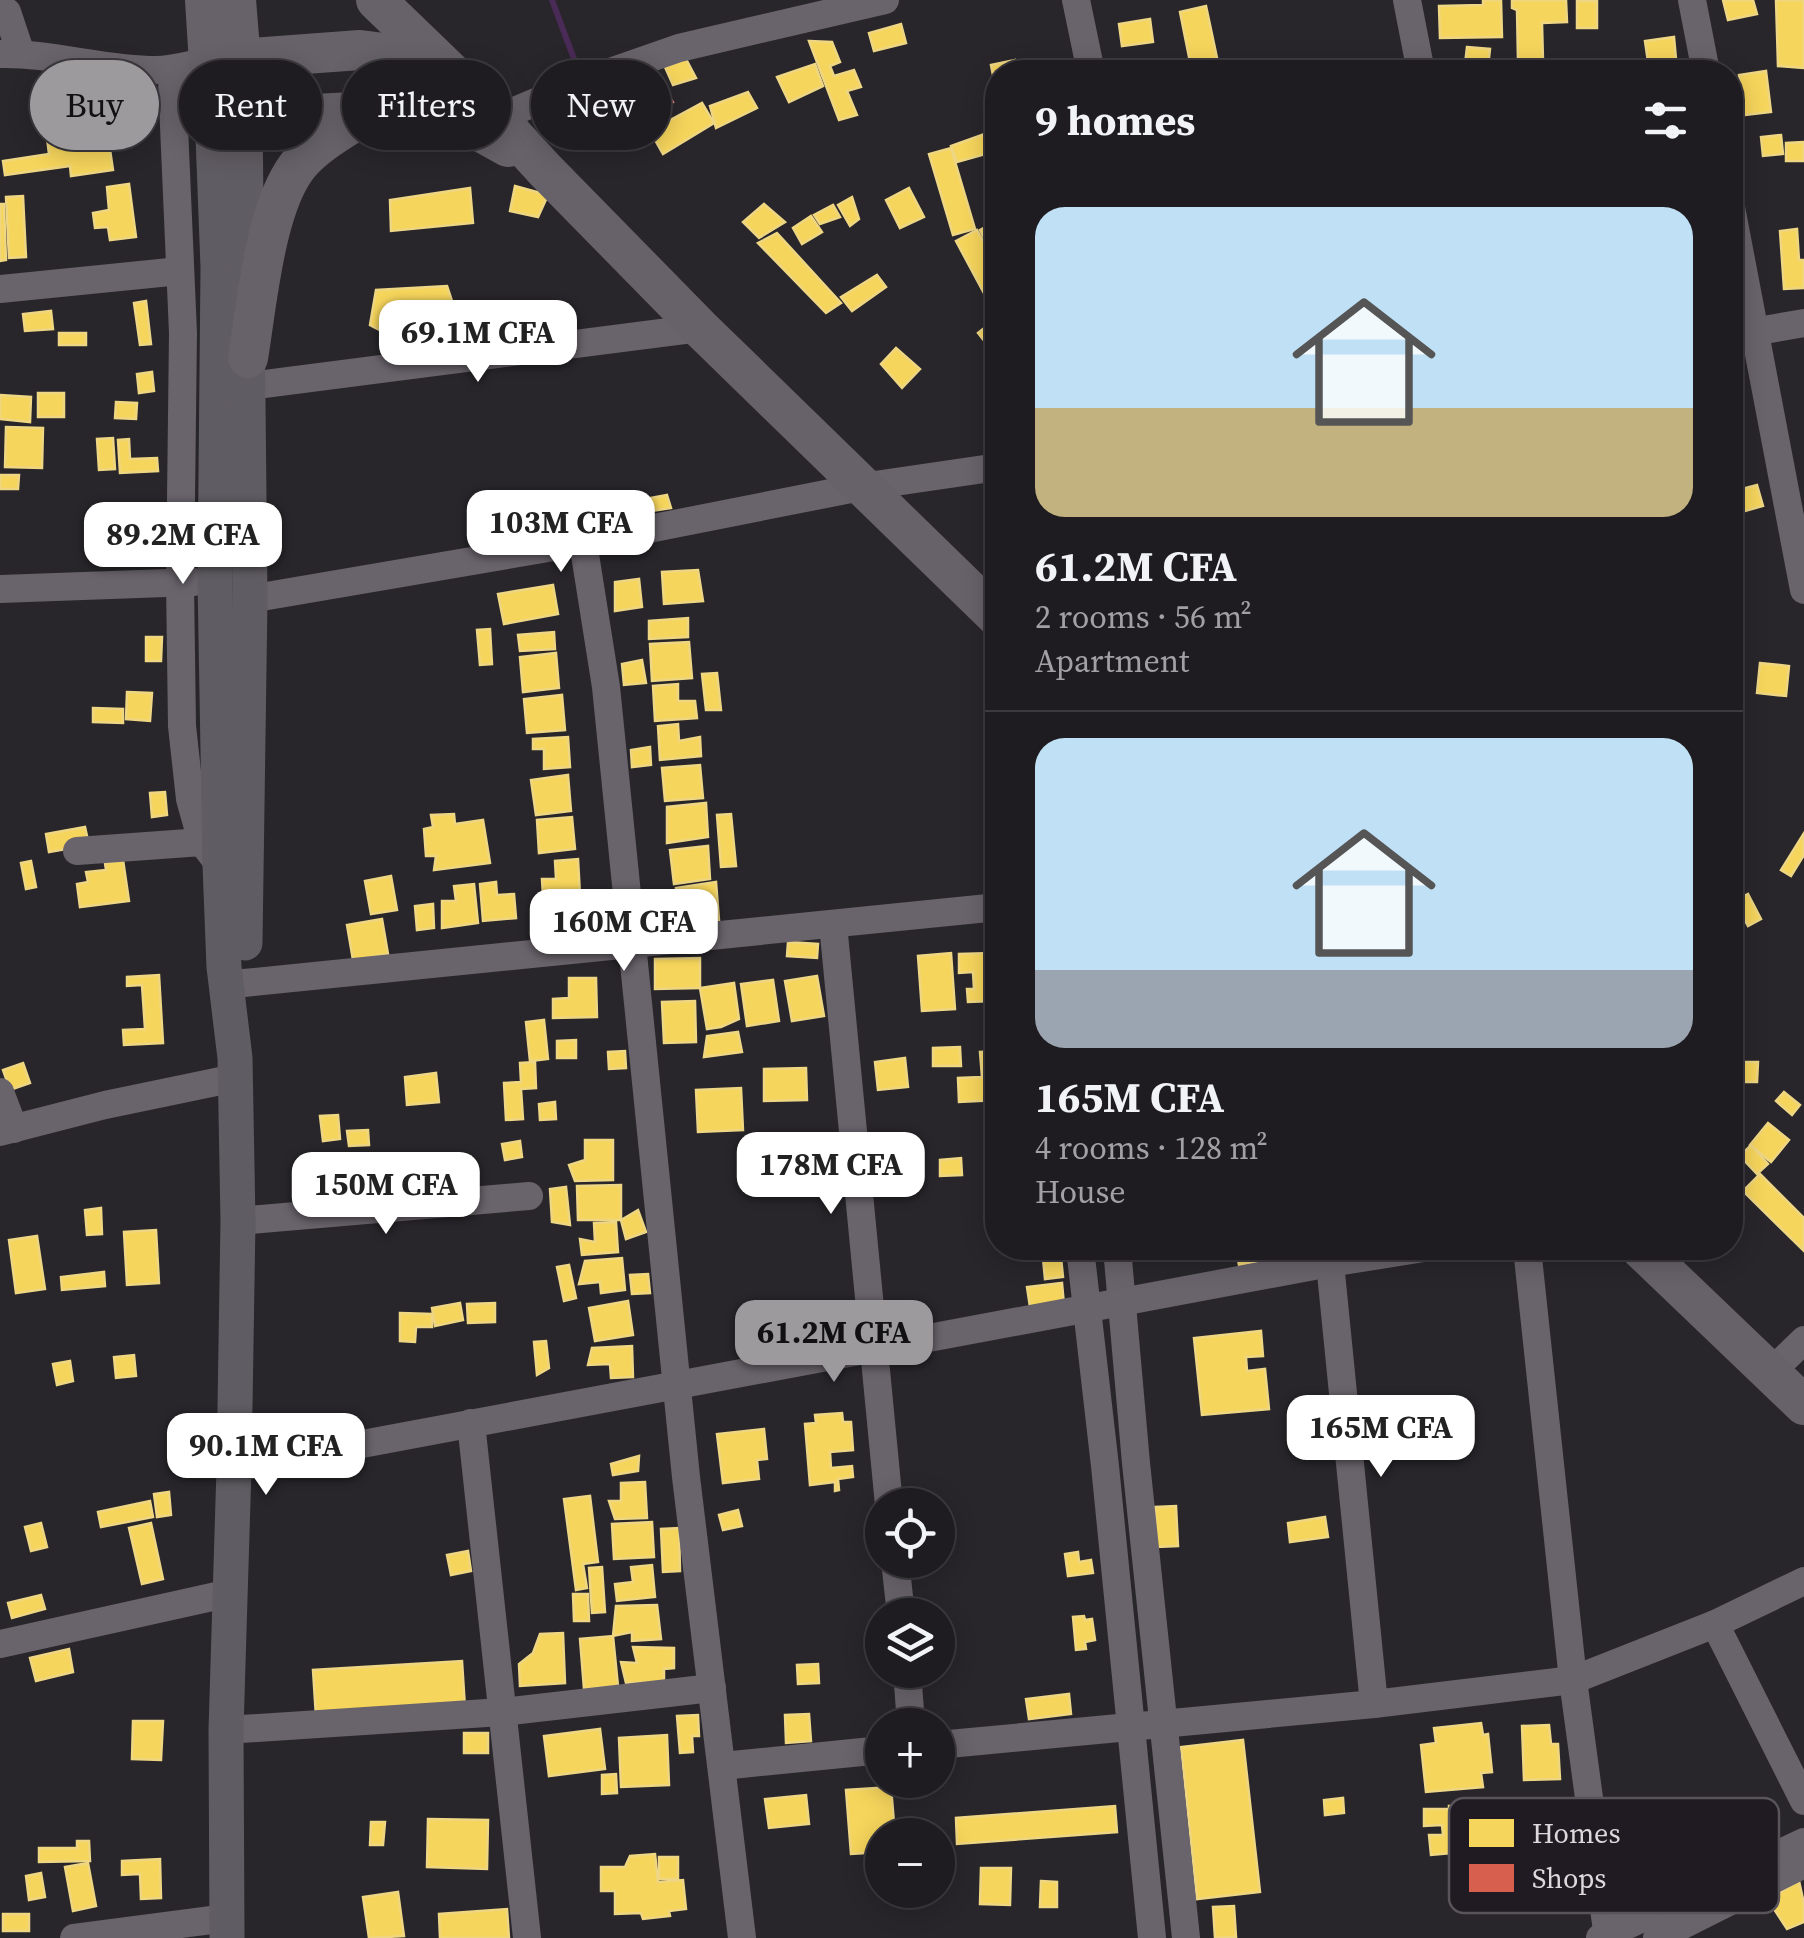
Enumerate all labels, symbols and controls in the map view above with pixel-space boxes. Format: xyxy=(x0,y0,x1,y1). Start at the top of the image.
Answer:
chip: Buy xyxy=(30,60,159,150)
chip: Rent xyxy=(179,60,322,150)
chip: Filters xyxy=(342,60,511,150)
chip: New xyxy=(531,60,671,150)
text: 9 homes xyxy=(1035,91,1195,149)
icon: filters xyxy=(1638,93,1693,148)
icon: home xyxy=(1274,272,1454,452)
pin: 69.1M CFA xyxy=(364,300,592,385)
text: 69.1M CFA xyxy=(401,310,555,354)
pin: 103M CFA xyxy=(458,490,664,575)
text: 103M CFA xyxy=(489,500,633,544)
pin: 89.2M CFA xyxy=(69,502,297,587)
text: 89.2M CFA xyxy=(106,512,260,556)
text: 61.2M CFA xyxy=(1035,537,1237,595)
text: 2 rooms · 56 m² xyxy=(1035,595,1252,639)
text: Apartment xyxy=(1035,639,1189,683)
icon: home xyxy=(1274,803,1454,983)
pin: 160M CFA xyxy=(521,889,727,974)
text: 160M CFA xyxy=(552,899,696,943)
text: 165M CFA xyxy=(1035,1068,1225,1126)
text: 4 rooms · 128 m² xyxy=(1035,1126,1268,1170)
pin: 178M CFA xyxy=(728,1132,934,1217)
text: 178M CFA xyxy=(759,1142,903,1186)
pin: 150M CFA xyxy=(283,1152,489,1237)
text: 150M CFA xyxy=(314,1162,458,1206)
text: House xyxy=(1035,1170,1126,1214)
pin: 61.2M CFA xyxy=(720,1300,948,1385)
text: 61.2M CFA xyxy=(757,1310,911,1354)
pin: 165M CFA xyxy=(1278,1395,1484,1480)
text: 165M CFA xyxy=(1309,1405,1453,1449)
pin: 90.1M CFA xyxy=(152,1413,380,1498)
text: 90.1M CFA xyxy=(189,1423,343,1467)
map controls xyxy=(865,1488,955,1908)
button: locate xyxy=(865,1488,955,1578)
button: layers xyxy=(865,1598,955,1688)
button: + xyxy=(865,1708,955,1798)
legend xyxy=(1449,1798,1779,1913)
text: Homes xyxy=(1532,1814,1621,1852)
button: − xyxy=(865,1818,955,1908)
text: Shops xyxy=(1532,1859,1606,1897)

